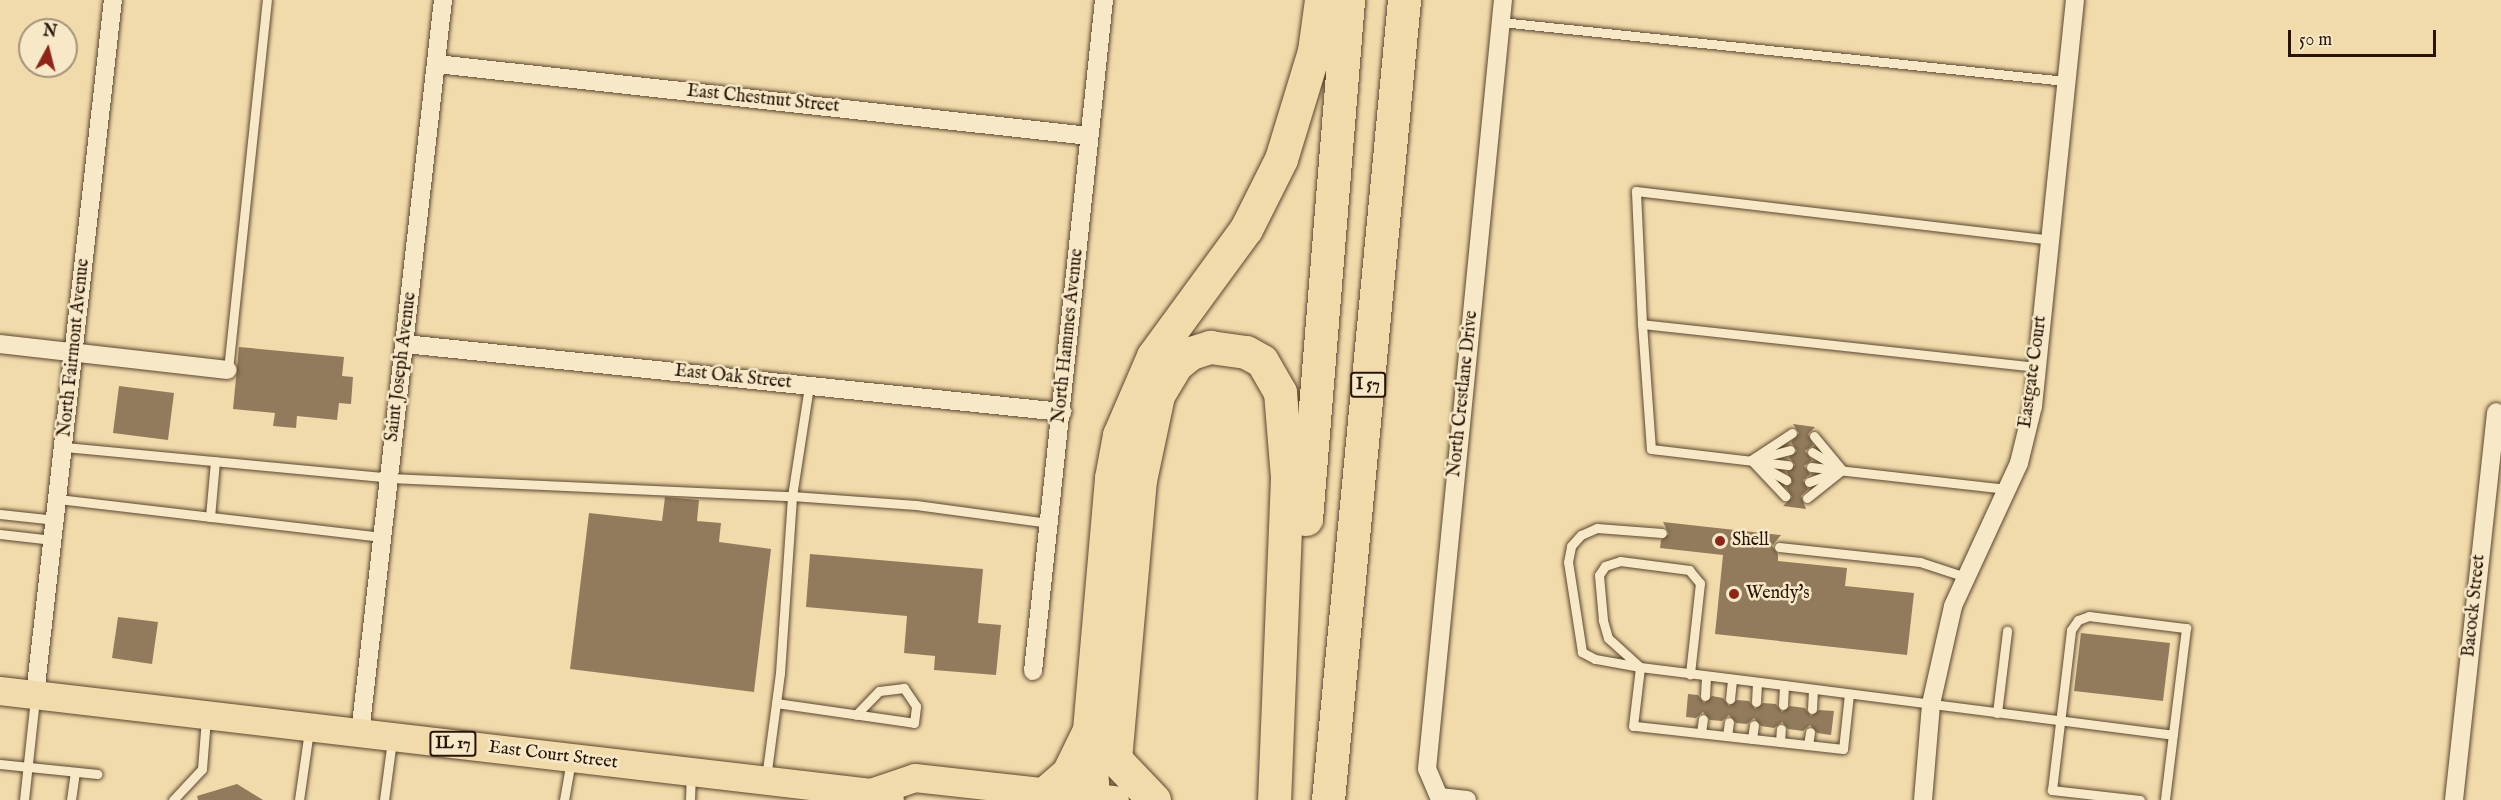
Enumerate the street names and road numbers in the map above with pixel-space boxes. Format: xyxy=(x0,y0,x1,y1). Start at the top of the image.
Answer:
street label: East Chestnut Street xyxy=(686,81,840,119)
street label: North Hammes Avenue xyxy=(1049,248,1089,424)
street label: North Fairmont Avenue xyxy=(55,258,95,438)
street label: Saint Joseph Avenue xyxy=(382,291,422,443)
street label: North Crestlane Drive xyxy=(1444,310,1484,478)
street label: Eastgate Court xyxy=(2015,314,2053,430)
street label: East Oak Street xyxy=(673,361,793,395)
road number: I 57 xyxy=(1350,372,1386,398)
street label: Bacock Street xyxy=(2459,554,2491,658)
road number: IL 17 xyxy=(429,731,477,757)
street label: East Court Street xyxy=(487,737,619,775)

